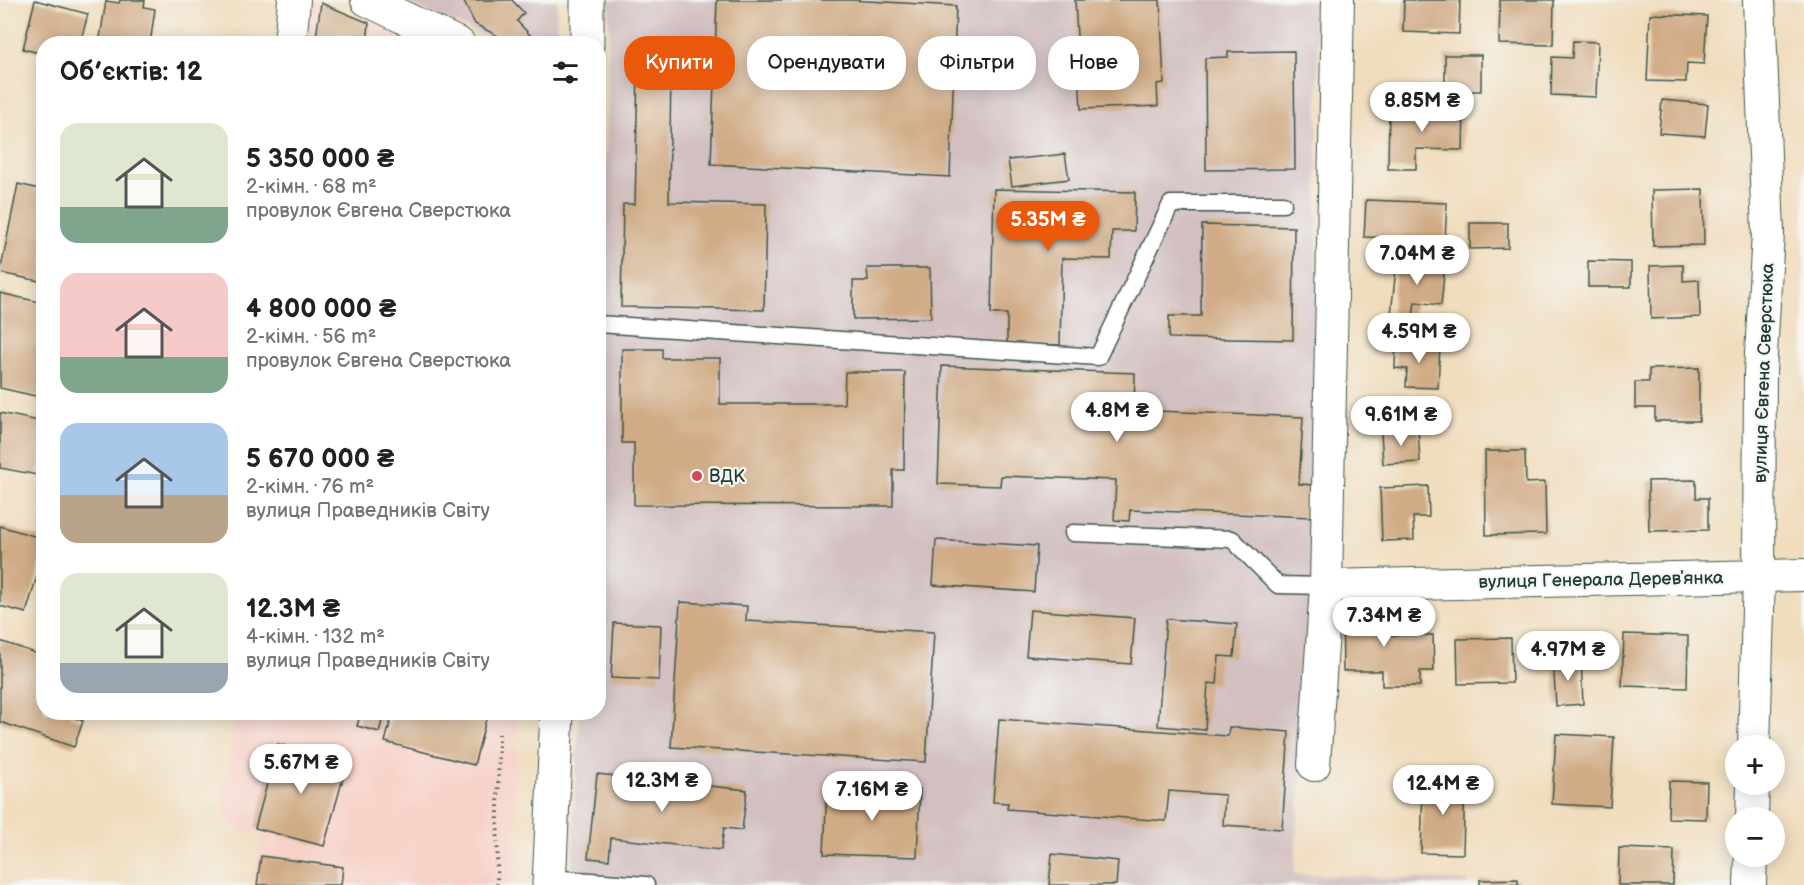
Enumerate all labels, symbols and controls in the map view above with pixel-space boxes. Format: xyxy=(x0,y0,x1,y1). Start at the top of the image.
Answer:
chip: Купити xyxy=(624,36,735,90)
chip: Орендувати xyxy=(747,36,906,90)
chip: Фільтри xyxy=(918,36,1036,90)
chip: Нове xyxy=(1048,36,1139,90)
icon: filters xyxy=(549,56,582,89)
text: Об’єктів: 12 xyxy=(60,57,202,88)
pin: 8.85M ₴ xyxy=(1367,82,1477,133)
text: 8.85M ₴ xyxy=(1384,89,1460,113)
text: 5 350 000 ₴ xyxy=(246,144,394,175)
icon: home xyxy=(108,147,180,219)
text: 2-кімн. · 68 m² xyxy=(246,175,377,199)
text: провулок Євгена Сверстюка xyxy=(246,199,511,223)
pin: 5.35M ₴ xyxy=(993,201,1103,252)
text: 5.35M ₴ xyxy=(1010,208,1086,232)
pin: 7.04M ₴ xyxy=(1362,235,1472,286)
text: 7.04M ₴ xyxy=(1379,242,1455,266)
street label: вулиця Євгена Сверстюка xyxy=(1750,262,1778,483)
text: 4 800 000 ₴ xyxy=(246,294,396,325)
icon: home xyxy=(108,297,180,369)
pin: 4.59M ₴ xyxy=(1364,313,1474,364)
text: 4.59M ₴ xyxy=(1381,320,1457,344)
text: 2-кімн. · 56 m² xyxy=(246,325,376,349)
text: провулок Євгена Сверстюка xyxy=(246,349,511,373)
pin: 4.8M ₴ xyxy=(1068,392,1166,443)
pin: 9.61M ₴ xyxy=(1346,396,1456,447)
text: 4.8M ₴ xyxy=(1085,399,1149,423)
text: 9.61M ₴ xyxy=(1365,403,1437,427)
text: 5 670 000 ₴ xyxy=(246,444,394,475)
icon: home xyxy=(108,447,180,519)
place label: ВДК xyxy=(709,466,745,487)
marker: ВДК xyxy=(690,469,704,483)
text: 2-кімн. · 76 m² xyxy=(246,475,374,499)
text: вулиця Праведників Світу xyxy=(246,499,490,523)
street label: вулиця Генерала Деревʼянка xyxy=(1478,567,1724,593)
text: 12.3M ₴ xyxy=(246,594,340,625)
icon: home xyxy=(108,597,180,669)
pin: 7.34M ₴ xyxy=(1329,597,1439,648)
text: 7.34M ₴ xyxy=(1347,604,1421,628)
text: 4-кімн. · 132 m² xyxy=(246,625,385,649)
pin: 4.97M ₴ xyxy=(1513,631,1623,682)
text: 4.97M ₴ xyxy=(1531,638,1605,662)
text: вулиця Праведників Світу xyxy=(246,649,490,673)
map controls xyxy=(1725,735,1785,867)
button: + xyxy=(1725,735,1785,795)
pin: 5.67M ₴ xyxy=(246,744,356,795)
text: 5.67M ₴ xyxy=(263,751,339,775)
pin: 12.3M ₴ xyxy=(607,762,717,813)
pin: 12.4M ₴ xyxy=(1388,765,1498,816)
text: 12.3M ₴ xyxy=(626,769,698,793)
pin: 7.16M ₴ xyxy=(817,771,927,822)
text: 12.4M ₴ xyxy=(1407,772,1479,796)
text: 7.16M ₴ xyxy=(836,778,908,802)
button: − xyxy=(1725,807,1785,867)

